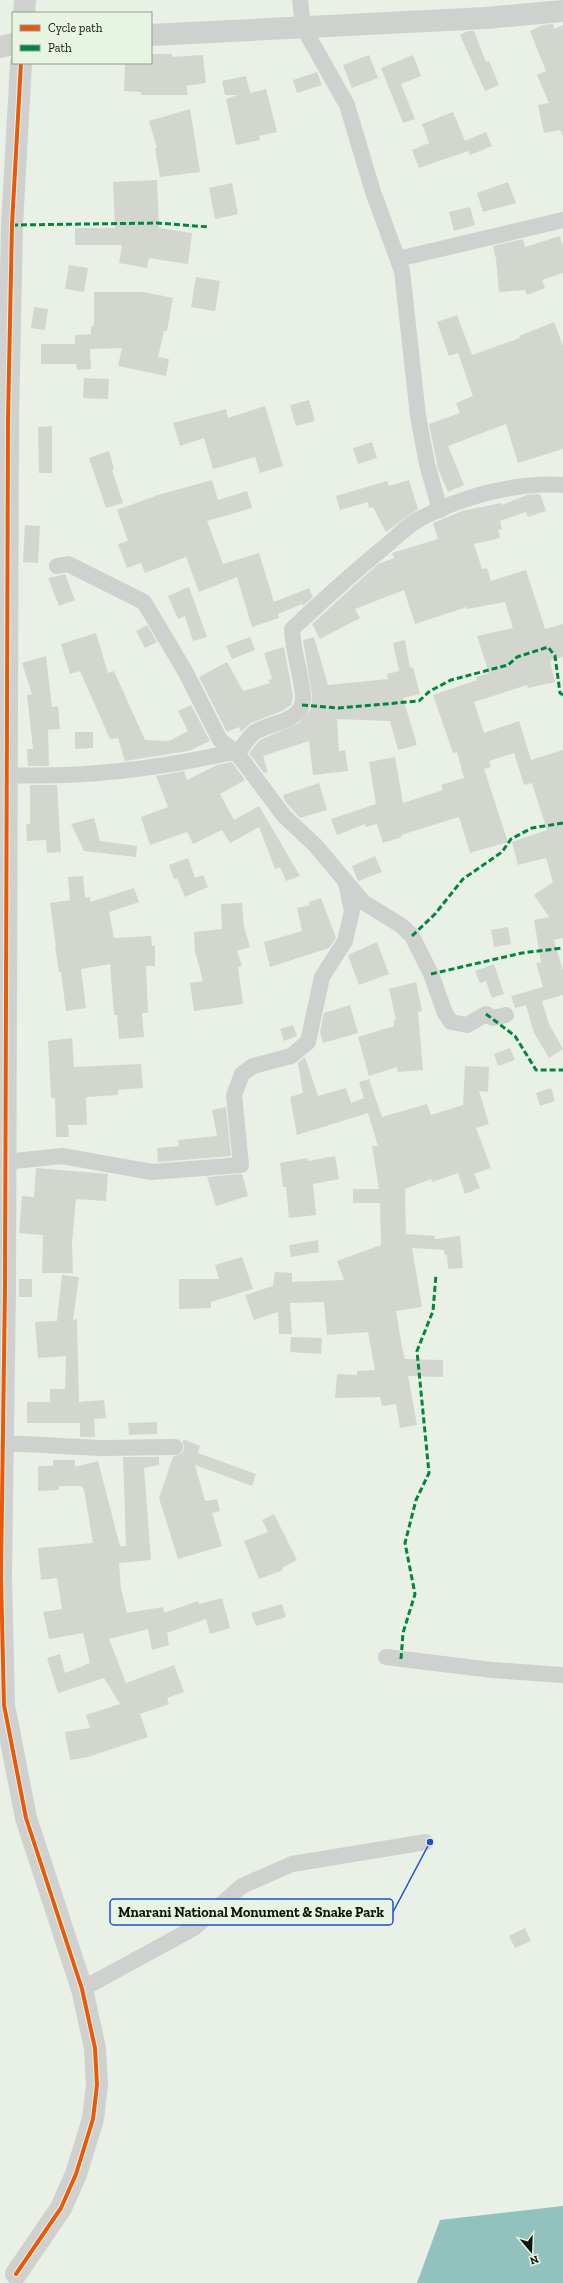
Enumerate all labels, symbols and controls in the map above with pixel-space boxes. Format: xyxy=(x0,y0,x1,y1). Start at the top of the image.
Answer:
legend xyxy=(12,12,152,64)
text: Cycle path xyxy=(48,21,103,35)
text: Path xyxy=(48,41,72,55)
callout: Mnarani National Monument & Snake Park xyxy=(110,1899,393,1925)
text: Mnarani National Monument & Snake Park xyxy=(118,1904,384,1921)
north arrow xyxy=(511,2231,551,2271)
text: N xyxy=(527,2252,540,2268)

